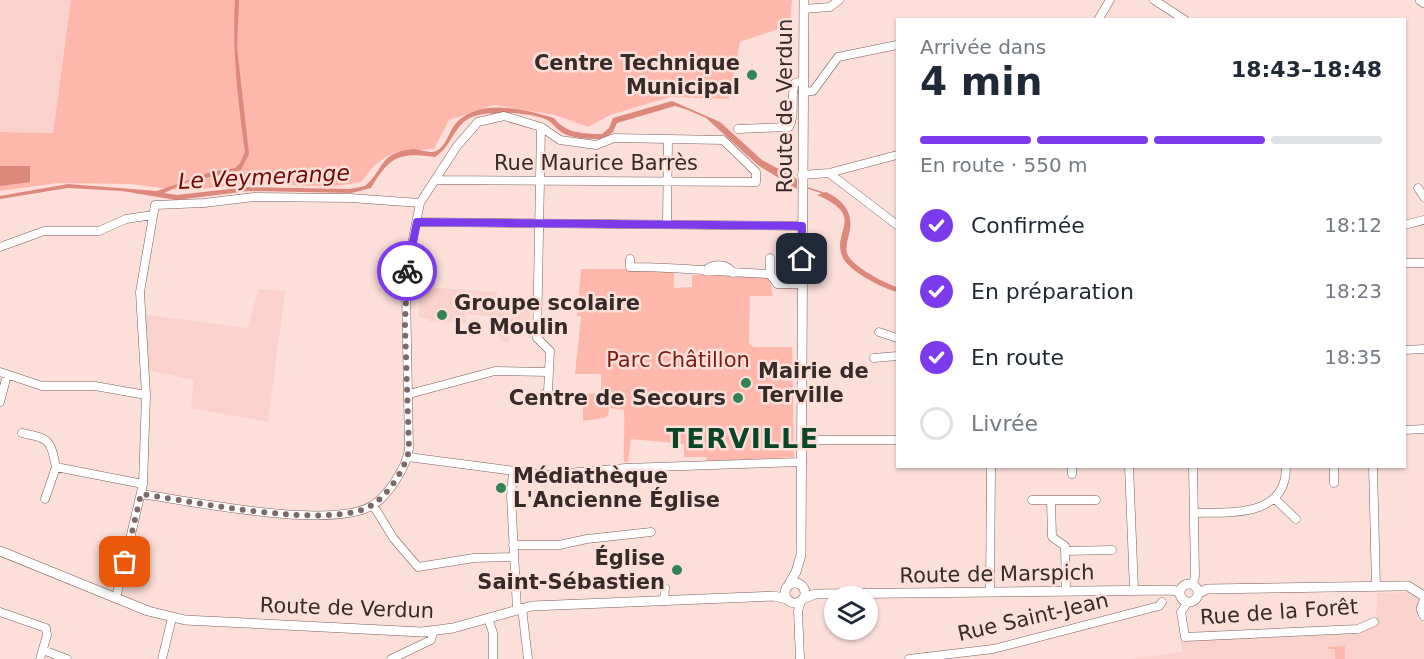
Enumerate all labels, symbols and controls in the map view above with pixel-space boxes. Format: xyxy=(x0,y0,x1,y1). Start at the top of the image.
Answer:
street label: Route de Verdun xyxy=(773,19,797,193)
text: Arrivée dans xyxy=(920,35,1046,59)
place label: Centre Technique Municipal xyxy=(534,51,740,99)
text: 18:43–18:48 xyxy=(1231,57,1382,82)
text: 4 min xyxy=(920,59,1042,104)
marker: Centre Technique Municipal xyxy=(745,68,759,82)
street label: Rue Maurice Barrès xyxy=(494,151,698,175)
text: En route · 550 m xyxy=(920,153,1088,177)
water label: Le Veymerange xyxy=(177,160,351,194)
icon: check xyxy=(920,209,953,242)
text: Confirmée xyxy=(971,213,1085,238)
text: 18:12 xyxy=(1324,213,1382,237)
pin xyxy=(776,233,827,284)
courier xyxy=(377,241,437,301)
icon: home xyxy=(785,242,818,275)
icon: bike xyxy=(391,255,424,288)
icon: check xyxy=(920,275,953,308)
text: En préparation xyxy=(971,279,1134,304)
text: 18:23 xyxy=(1324,279,1382,303)
place label: Groupe scolaire Le Moulin xyxy=(454,291,640,339)
marker: Groupe scolaire Le Moulin xyxy=(435,308,449,322)
icon: check xyxy=(920,341,953,374)
text: En route xyxy=(971,345,1064,370)
text: 18:35 xyxy=(1324,345,1382,369)
park label: Parc Châtillon xyxy=(606,348,750,372)
place label: Mairie de Terville xyxy=(758,359,869,407)
marker: Mairie de Terville xyxy=(739,376,753,390)
place label: Centre de Secours xyxy=(509,386,726,410)
marker: Centre de Secours xyxy=(731,391,745,405)
text: Livrée xyxy=(971,411,1038,436)
district label: TERVILLE xyxy=(666,423,820,454)
place label: Médiathèque L'Ancienne Église xyxy=(513,464,720,512)
marker: Médiathèque L'Ancienne Église xyxy=(494,481,508,495)
pin xyxy=(99,536,150,587)
icon: bag xyxy=(108,545,141,578)
place label: Église Saint-Sébastien xyxy=(477,545,665,594)
street label: Route de Marspich xyxy=(899,560,1095,588)
marker: Église Saint-Sébastien xyxy=(670,563,684,577)
map controls xyxy=(824,586,878,640)
button: layers xyxy=(824,586,878,640)
street label: Rue Saint-Jean xyxy=(955,588,1111,646)
street label: Route de Verdun xyxy=(259,593,435,623)
street label: Rue de la Forêt xyxy=(1199,595,1359,629)

